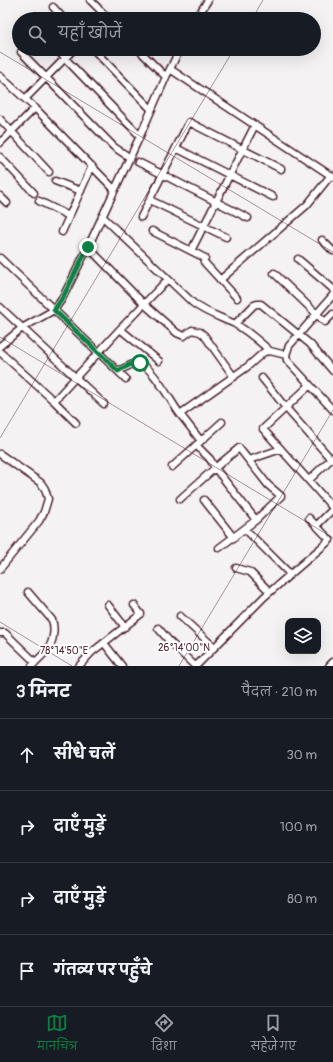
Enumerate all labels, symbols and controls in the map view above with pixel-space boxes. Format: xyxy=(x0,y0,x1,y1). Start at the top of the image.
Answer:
search box xyxy=(12,12,321,56)
icon: search xyxy=(26,23,48,45)
text: यहाँ खोजें xyxy=(58,24,122,43)
route end xyxy=(79,238,97,256)
route start xyxy=(131,354,149,372)
map controls xyxy=(285,618,321,654)
button: layers xyxy=(285,618,321,654)
text: 26°14'00"N xyxy=(158,642,210,654)
text: 78°14'50"E xyxy=(40,645,88,657)
text: 3 मिनट xyxy=(16,681,70,702)
text: पैदल · 210 m xyxy=(241,684,317,700)
icon: ahead xyxy=(16,744,38,766)
text: सीधे चलें xyxy=(54,745,115,764)
text: 30 m xyxy=(287,747,317,763)
icon: right xyxy=(16,816,38,838)
text: दाएँ मुड़ें xyxy=(54,817,106,836)
text: 100 m xyxy=(280,819,317,835)
icon: right xyxy=(16,888,38,910)
text: दाएँ मुड़ें xyxy=(54,889,106,908)
text: 80 m xyxy=(287,891,317,907)
icon: arrive xyxy=(16,960,38,982)
text: गंतव्य पर पहुँचे xyxy=(54,961,152,980)
tab: मानचित्र xyxy=(37,1012,77,1058)
tab: दिशा xyxy=(152,1012,177,1058)
tab: सहेजे गए xyxy=(251,1012,296,1058)

